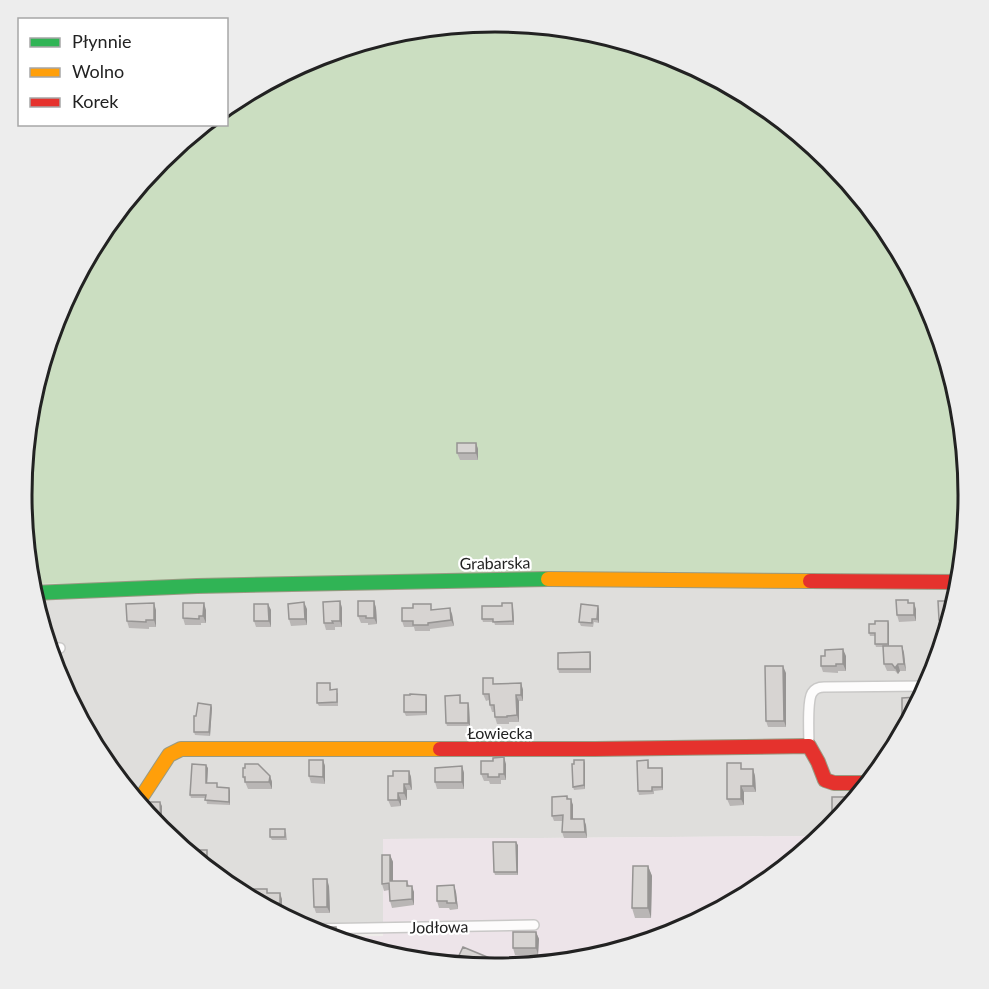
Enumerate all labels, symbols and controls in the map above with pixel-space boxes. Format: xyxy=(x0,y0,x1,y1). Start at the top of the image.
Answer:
legend xyxy=(18,18,228,126)
text: Płynnie xyxy=(72,30,132,52)
text: Wolno xyxy=(72,60,124,82)
text: Korek xyxy=(72,90,119,112)
street label: Grabarska xyxy=(459,552,531,573)
street label: Łowiecka xyxy=(467,723,533,742)
street label: Jodłowa xyxy=(409,916,469,937)

